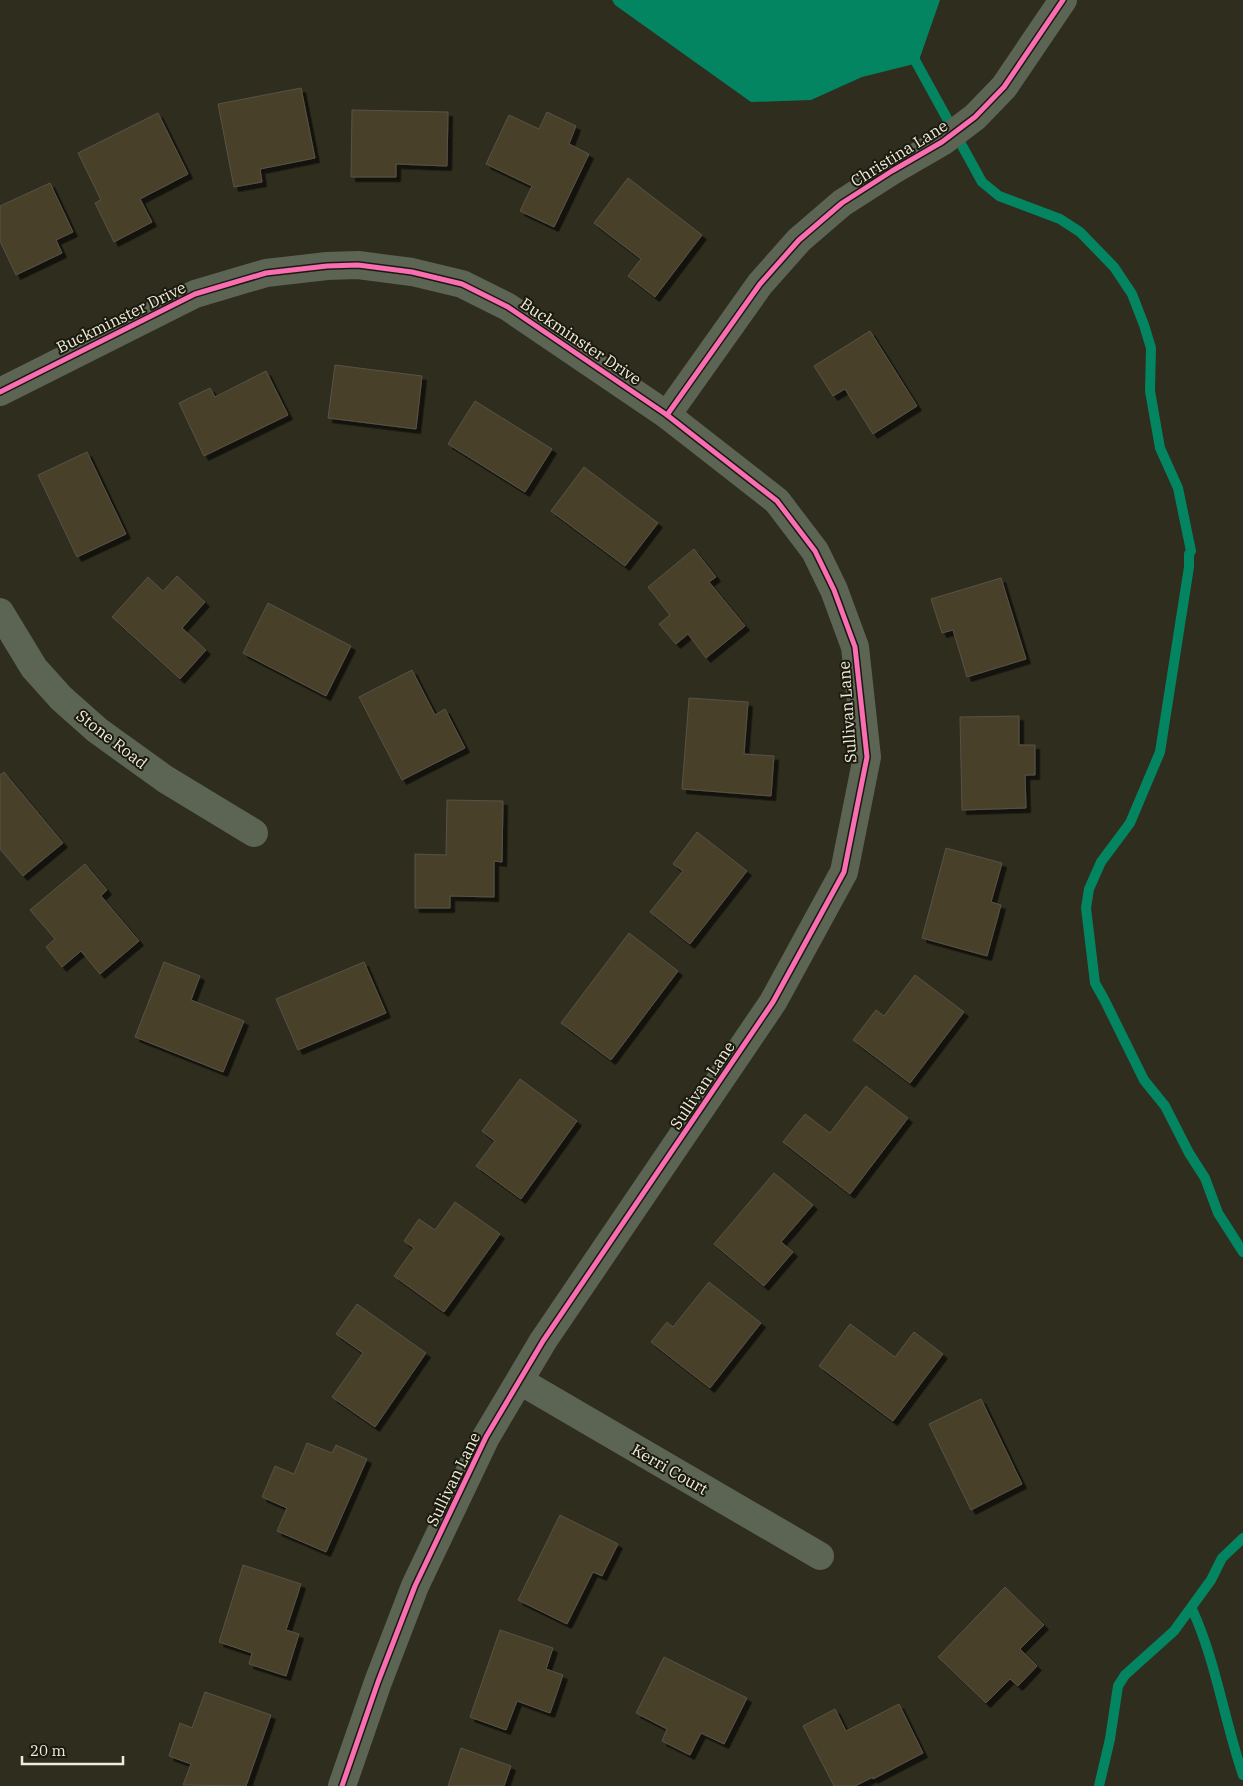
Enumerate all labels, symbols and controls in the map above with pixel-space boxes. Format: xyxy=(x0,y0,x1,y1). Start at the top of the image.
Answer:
street label: Christina Lane xyxy=(847,115,951,191)
street label: Buckminster Drive xyxy=(53,277,189,357)
street label: Buckminster Drive xyxy=(517,293,645,389)
street label: Sullivan Lane xyxy=(833,660,861,764)
street label: Stone Road xyxy=(72,705,152,773)
street label: Sullivan Lane xyxy=(665,1037,739,1133)
street label: Sullivan Lane xyxy=(422,1429,484,1529)
street label: Kerri Court xyxy=(628,1439,712,1499)
scale bar xyxy=(22,1734,124,1766)
text: 20 m xyxy=(30,1741,66,1760)

